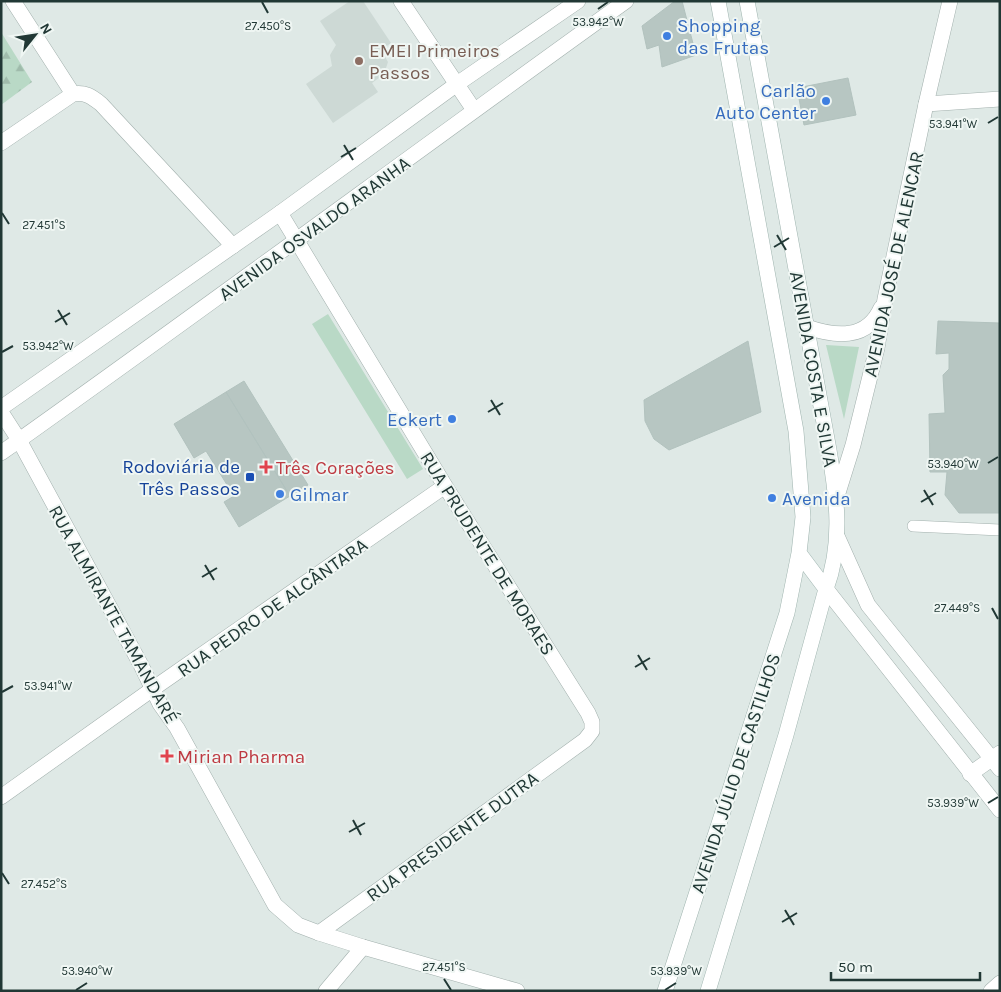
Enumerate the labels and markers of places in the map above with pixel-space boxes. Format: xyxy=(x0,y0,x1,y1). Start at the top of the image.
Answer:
place label: Shopping das Frutas xyxy=(677,15,769,59)
marker: Shopping das Frutas xyxy=(661,30,673,42)
place label: EMEI Primeiros Passos xyxy=(369,40,500,84)
marker: EMEI Primeiros Passos xyxy=(353,55,365,67)
place label: Carlão Auto Center xyxy=(715,80,816,124)
marker: Carlão Auto Center xyxy=(820,95,832,107)
place label: Eckert xyxy=(387,409,442,431)
marker: Eckert xyxy=(446,413,458,425)
place label: Rodoviária de Três Passos xyxy=(122,456,240,500)
place label: Três Corações xyxy=(276,457,395,479)
marker: Três Corações xyxy=(260,461,272,473)
marker: Rodoviária de Três Passos xyxy=(244,471,256,483)
place label: Gilmar xyxy=(290,484,348,506)
marker: Gilmar xyxy=(274,488,286,500)
place label: Avenida xyxy=(782,488,851,510)
marker: Avenida xyxy=(766,492,778,504)
place label: Mirian Pharma xyxy=(177,746,305,768)
marker: Mirian Pharma xyxy=(161,750,173,762)

